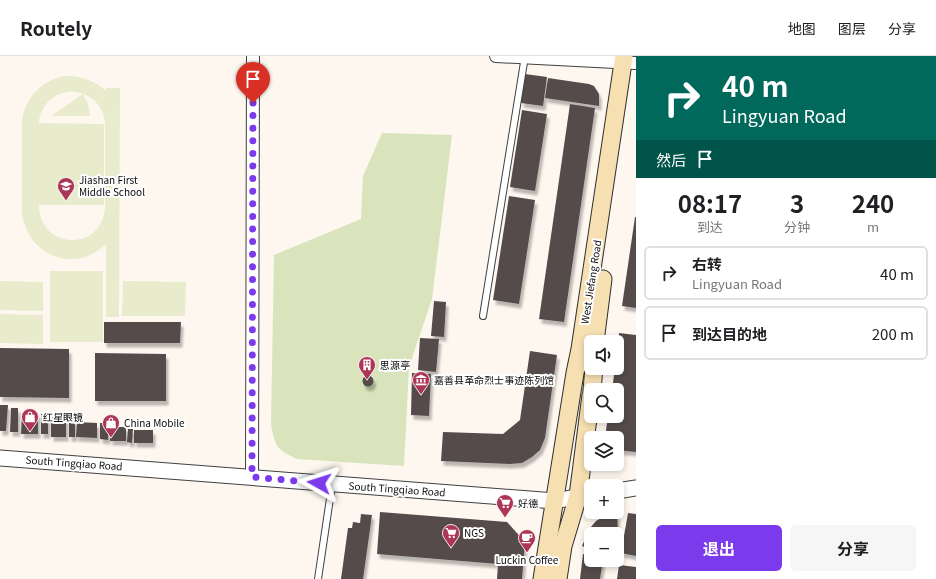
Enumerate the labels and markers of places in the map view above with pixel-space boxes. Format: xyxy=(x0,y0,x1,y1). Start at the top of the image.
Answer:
pin xyxy=(236,62,270,103)
place label: Jiashan First Middle School xyxy=(79,172,145,199)
school or university icon: Jiashan First Middle School xyxy=(56,176,76,201)
building icon: 思源亭 xyxy=(357,355,377,380)
place label: 思源亭 xyxy=(380,357,410,372)
museum icon: 嘉善县革命烈士事迹陈列馆 xyxy=(411,370,431,395)
place label: 嘉善县革命烈士事迹陈列馆 xyxy=(434,372,554,387)
shop icon: 红星眼镜 xyxy=(20,407,40,432)
place label: 红星眼镜 xyxy=(43,409,83,424)
shop icon: China Mobile xyxy=(101,413,121,438)
place label: China Mobile xyxy=(124,415,185,430)
supermarket icon: 好德 xyxy=(495,493,515,518)
place label: 好德 xyxy=(518,495,538,510)
supermarket icon: NGS xyxy=(441,523,461,548)
place label: NGS xyxy=(464,525,484,540)
cafe icon: Luckin Coffee xyxy=(517,528,537,553)
place label: Luckin Coffee xyxy=(496,552,559,567)

